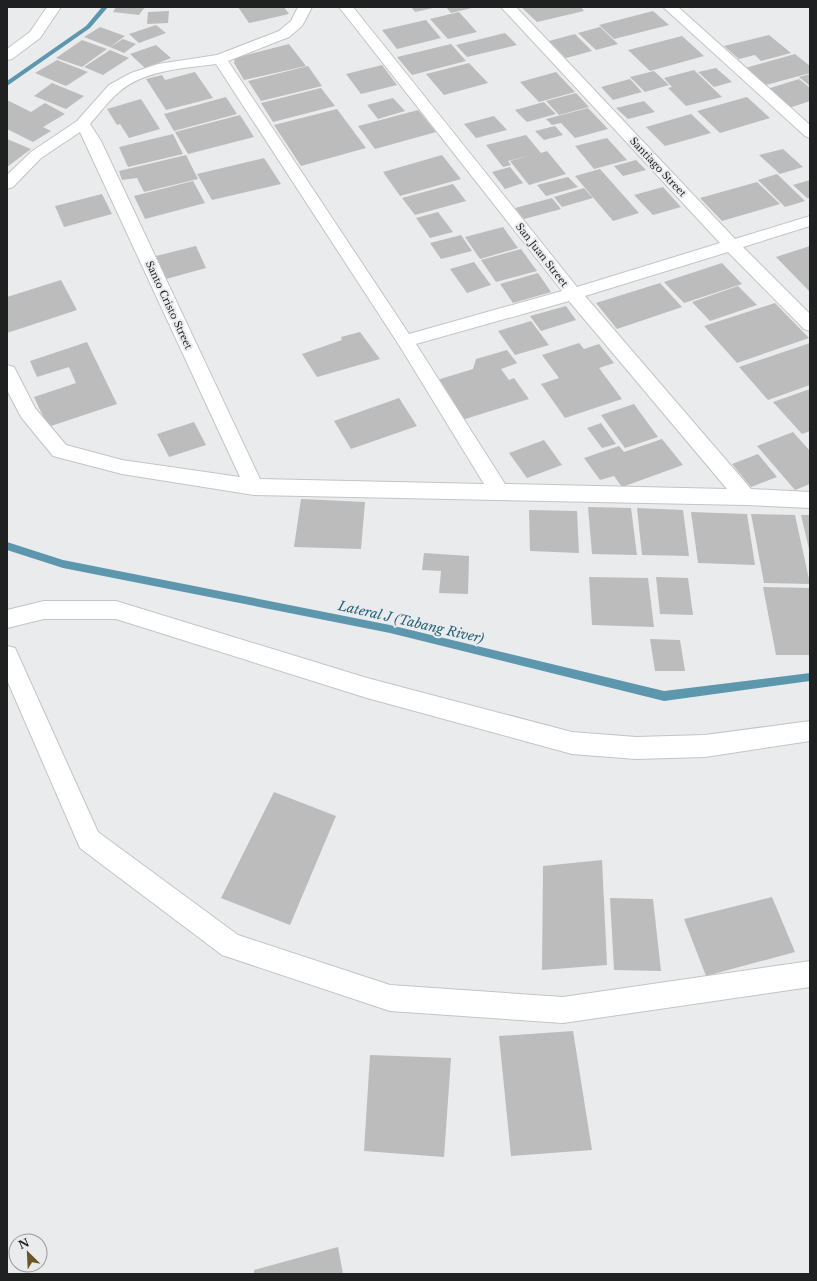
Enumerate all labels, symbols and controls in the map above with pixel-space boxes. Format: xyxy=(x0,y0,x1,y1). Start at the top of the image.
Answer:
street label: Santiago Street xyxy=(627,134,689,200)
street label: San Juan Street xyxy=(513,220,571,290)
street label: Santo Cristo Street xyxy=(143,259,195,351)
water label: Lateral J (Tabang River) xyxy=(336,597,486,647)
north arrow xyxy=(8,1233,48,1273)
text: N xyxy=(16,1235,32,1252)

